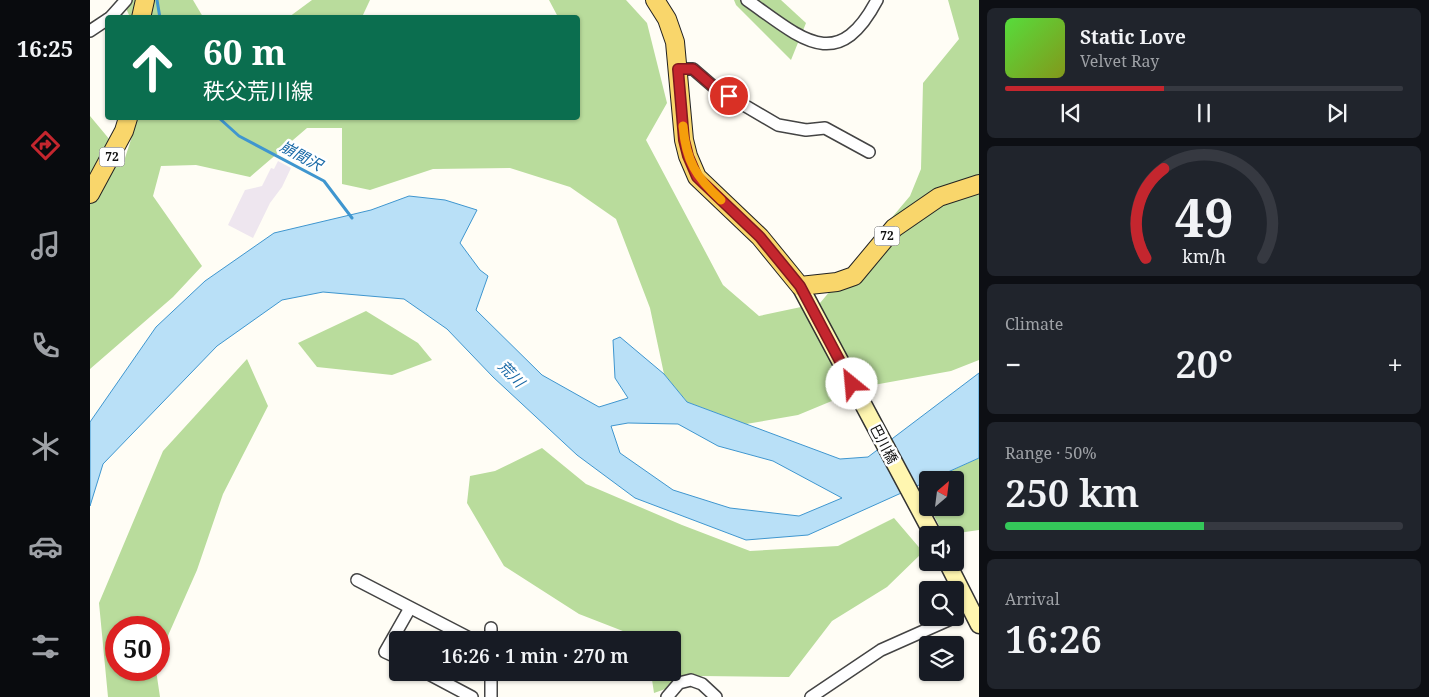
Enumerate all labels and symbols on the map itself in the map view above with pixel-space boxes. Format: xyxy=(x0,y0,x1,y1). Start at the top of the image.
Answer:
pin xyxy=(708,75,750,117)
water label: 崩間沢 xyxy=(277,136,328,175)
road number: 72 xyxy=(100,148,124,166)
road number: 72 xyxy=(874,227,900,246)
water label: 荒川 xyxy=(494,356,531,392)
position arrow xyxy=(825,357,877,409)
street label: 巴川橋 xyxy=(866,421,903,467)
north arrow xyxy=(919,471,964,516)
speed limit sign: 50 xyxy=(105,616,170,681)

